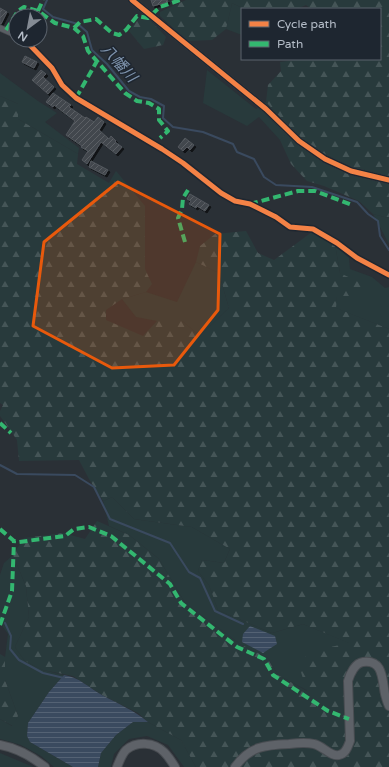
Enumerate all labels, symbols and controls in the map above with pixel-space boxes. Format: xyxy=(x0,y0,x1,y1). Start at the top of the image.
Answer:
north arrow xyxy=(8,8,48,48)
legend xyxy=(241,8,381,60)
text: Cycle path xyxy=(277,17,336,31)
text: N xyxy=(16,28,30,44)
text: Path xyxy=(277,37,303,51)
water label: 八幡川 xyxy=(97,40,142,87)

